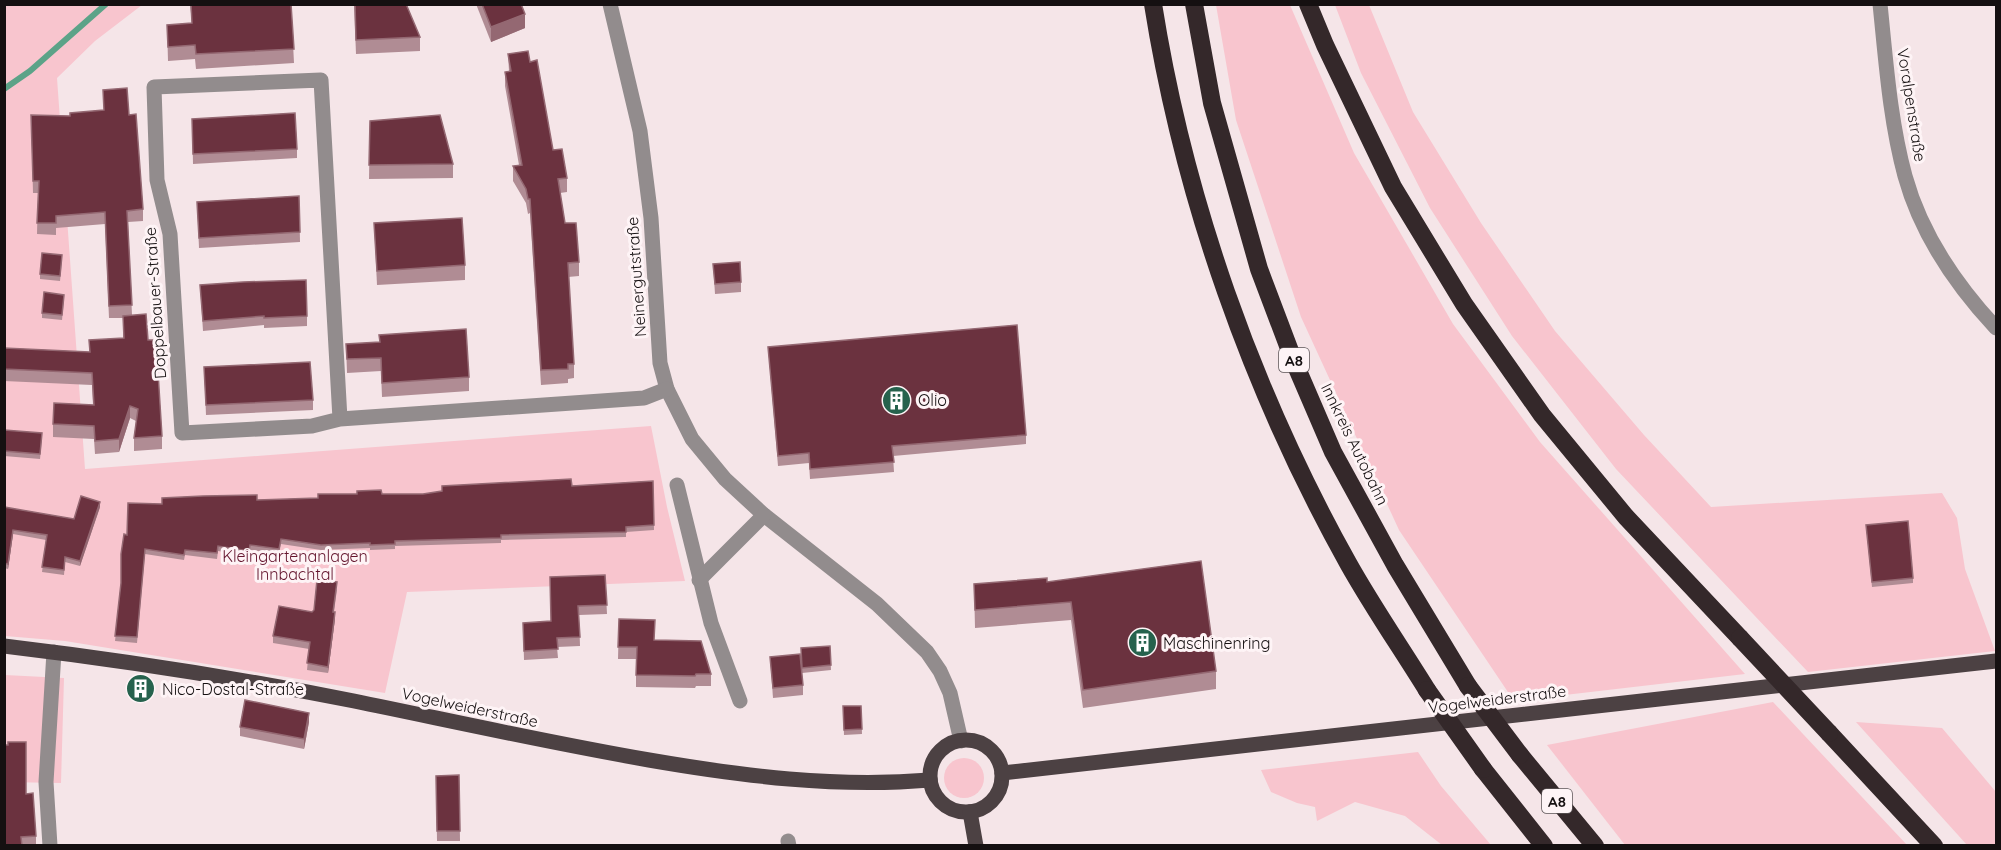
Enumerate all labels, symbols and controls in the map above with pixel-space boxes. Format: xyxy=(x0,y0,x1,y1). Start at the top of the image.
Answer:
street label: Voralpenstraße xyxy=(1893,47,1931,163)
street label: Neinergutstraße xyxy=(622,216,650,338)
street label: Doppelbauer-Straße xyxy=(140,226,170,380)
road number: A8 xyxy=(1279,348,1309,372)
street label: Innkreis Autobahn xyxy=(1317,380,1393,508)
building icon: Olio xyxy=(881,384,913,416)
place label: Olio xyxy=(918,390,947,410)
park label: Kleingartenanlagen Innbachtal xyxy=(222,546,368,584)
building icon: Maschinenring xyxy=(1126,627,1158,659)
place label: Maschinenring xyxy=(1163,633,1271,653)
building icon: Nico-Dostal-Straße xyxy=(125,673,157,705)
place label: Nico-Dostal-Straße xyxy=(162,679,304,699)
street label: Vogelweiderstraße xyxy=(1427,681,1567,717)
street label: Vogelweiderstraße xyxy=(400,683,540,731)
road number: A8 xyxy=(1542,789,1572,813)

